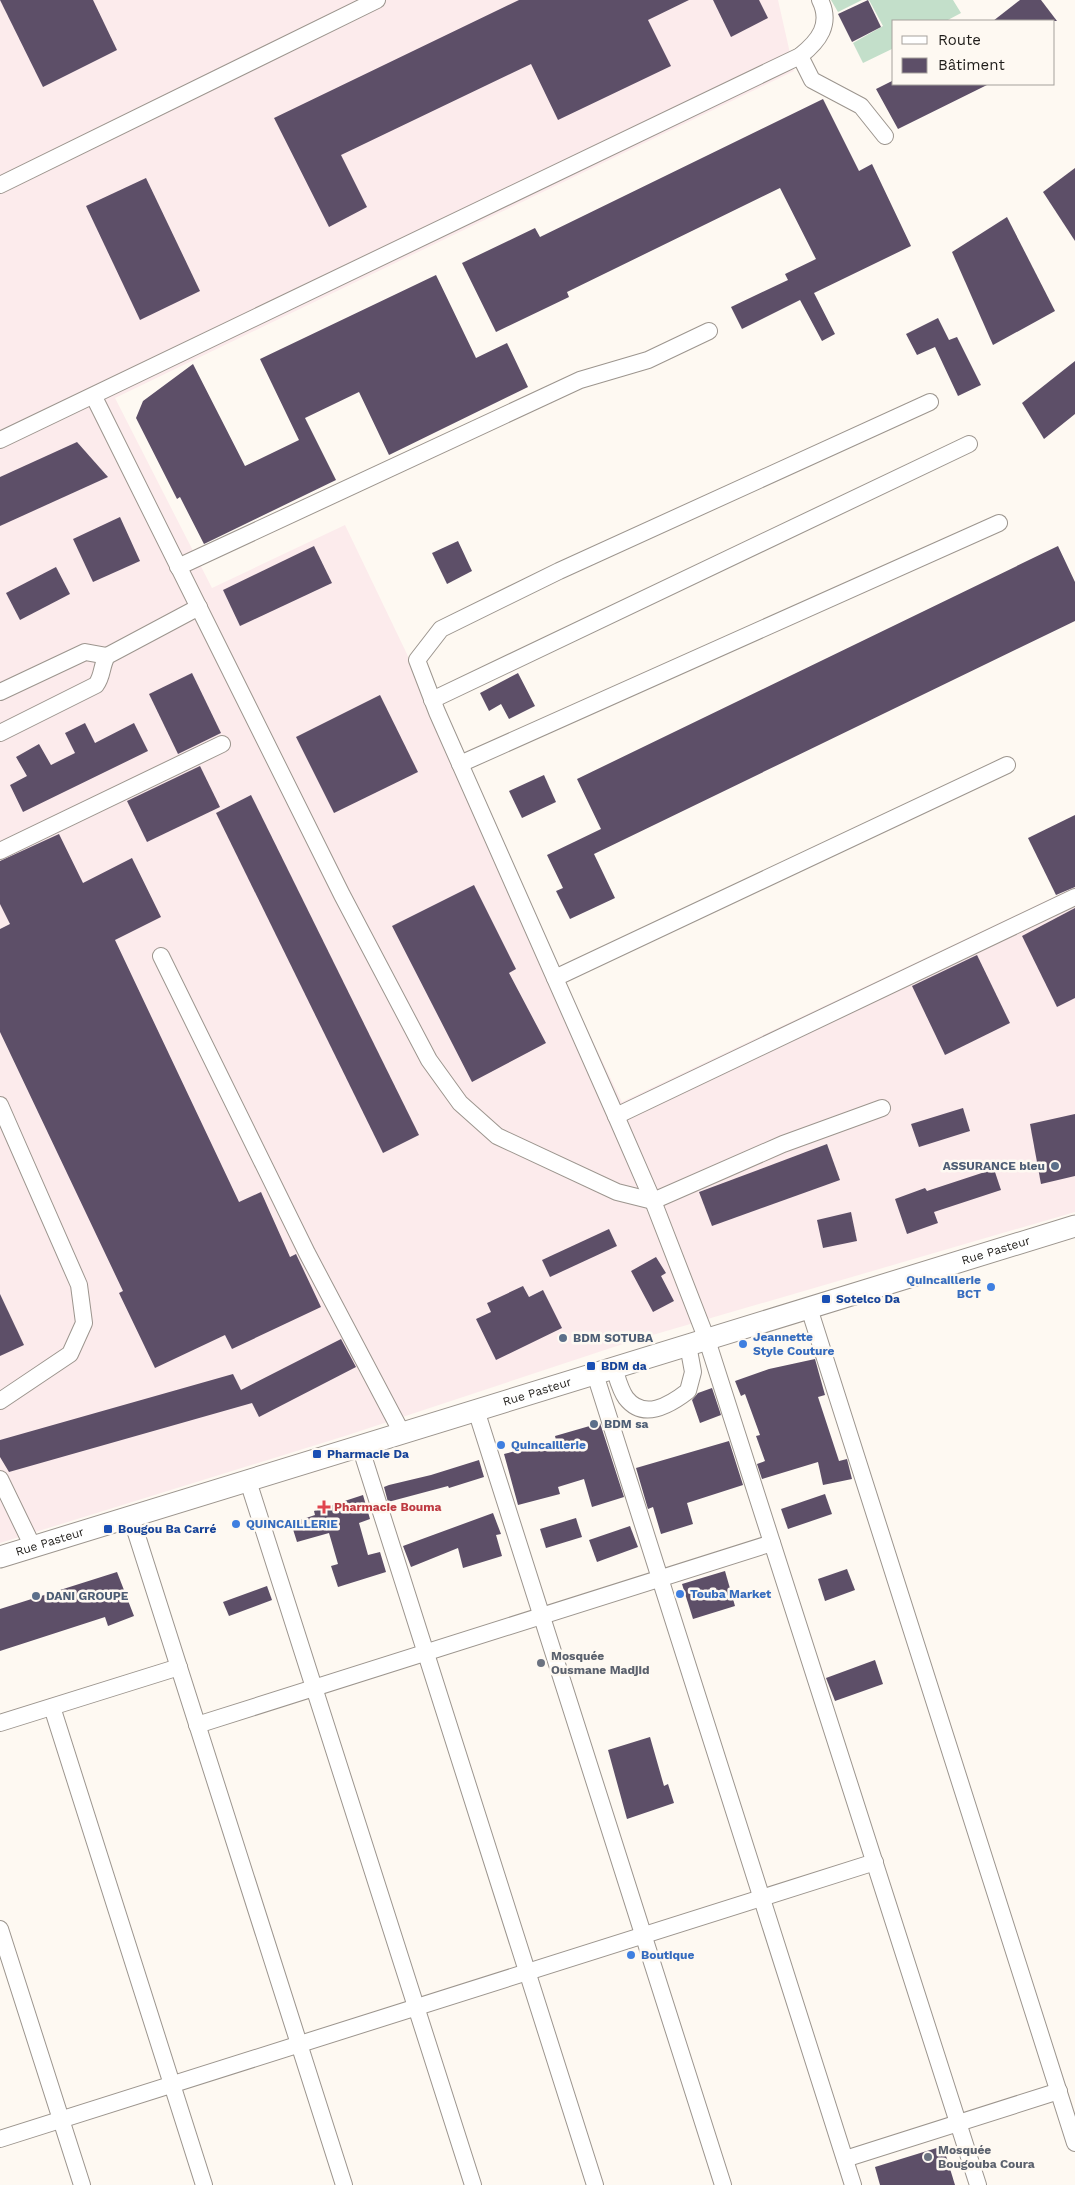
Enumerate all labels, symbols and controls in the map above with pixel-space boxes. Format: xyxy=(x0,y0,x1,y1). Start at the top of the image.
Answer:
legend xyxy=(892,20,1055,85)
text: Route xyxy=(938,31,981,49)
text: Bâtiment xyxy=(938,56,1005,74)
place label: ASSURANCE bleu xyxy=(943,1159,1045,1173)
marker: ASSURANCE bleu xyxy=(1049,1160,1061,1172)
street label: Rue Pasteur xyxy=(960,1233,1032,1268)
place label: Quincaillerie BCT xyxy=(906,1273,981,1301)
marker: Quincaillerie BCT xyxy=(985,1281,997,1293)
place label: Sotelco Da xyxy=(836,1292,900,1306)
marker: Sotelco Da xyxy=(820,1293,832,1305)
place label: Jeannette Style Couture xyxy=(753,1330,835,1358)
place label: BDM SOTUBA xyxy=(573,1331,654,1345)
marker: BDM SOTUBA xyxy=(557,1332,569,1344)
marker: Jeannette Style Couture xyxy=(737,1338,749,1350)
place label: BDM da xyxy=(601,1359,647,1373)
marker: BDM da xyxy=(585,1360,597,1372)
street label: Rue Pasteur xyxy=(501,1374,573,1409)
place label: BDM sa xyxy=(604,1417,649,1431)
marker: BDM sa xyxy=(588,1418,600,1430)
place label: Quincaillerie xyxy=(511,1438,586,1452)
marker: Quincaillerie xyxy=(495,1439,507,1451)
place label: Pharmacie Da xyxy=(327,1447,409,1461)
marker: Pharmacie Da xyxy=(311,1448,323,1460)
place label: Pharmacie Bouma xyxy=(334,1500,442,1514)
marker: Pharmacie Bouma xyxy=(318,1501,330,1513)
place label: QUINCAILLERIE xyxy=(246,1517,338,1531)
marker: QUINCAILLERIE xyxy=(230,1518,242,1530)
place label: Bougou Ba Carré xyxy=(118,1522,216,1536)
marker: Bougou Ba Carré xyxy=(102,1523,114,1535)
street label: Rue Pasteur xyxy=(14,1525,86,1559)
place label: Touba Market xyxy=(690,1587,772,1601)
marker: Touba Market xyxy=(674,1588,686,1600)
place label: DANI GROUPE xyxy=(46,1589,129,1603)
marker: DANI GROUPE xyxy=(30,1590,42,1602)
place label: Mosquée Ousmane Madjid xyxy=(551,1649,650,1677)
marker: Mosquée Ousmane Madjid xyxy=(535,1657,547,1669)
place label: Boutique xyxy=(641,1948,695,1962)
marker: Boutique xyxy=(625,1949,637,1961)
place label: Mosquée Bougouba Coura xyxy=(938,2143,1035,2171)
marker: Mosquée Bougouba Coura xyxy=(922,2151,934,2163)

